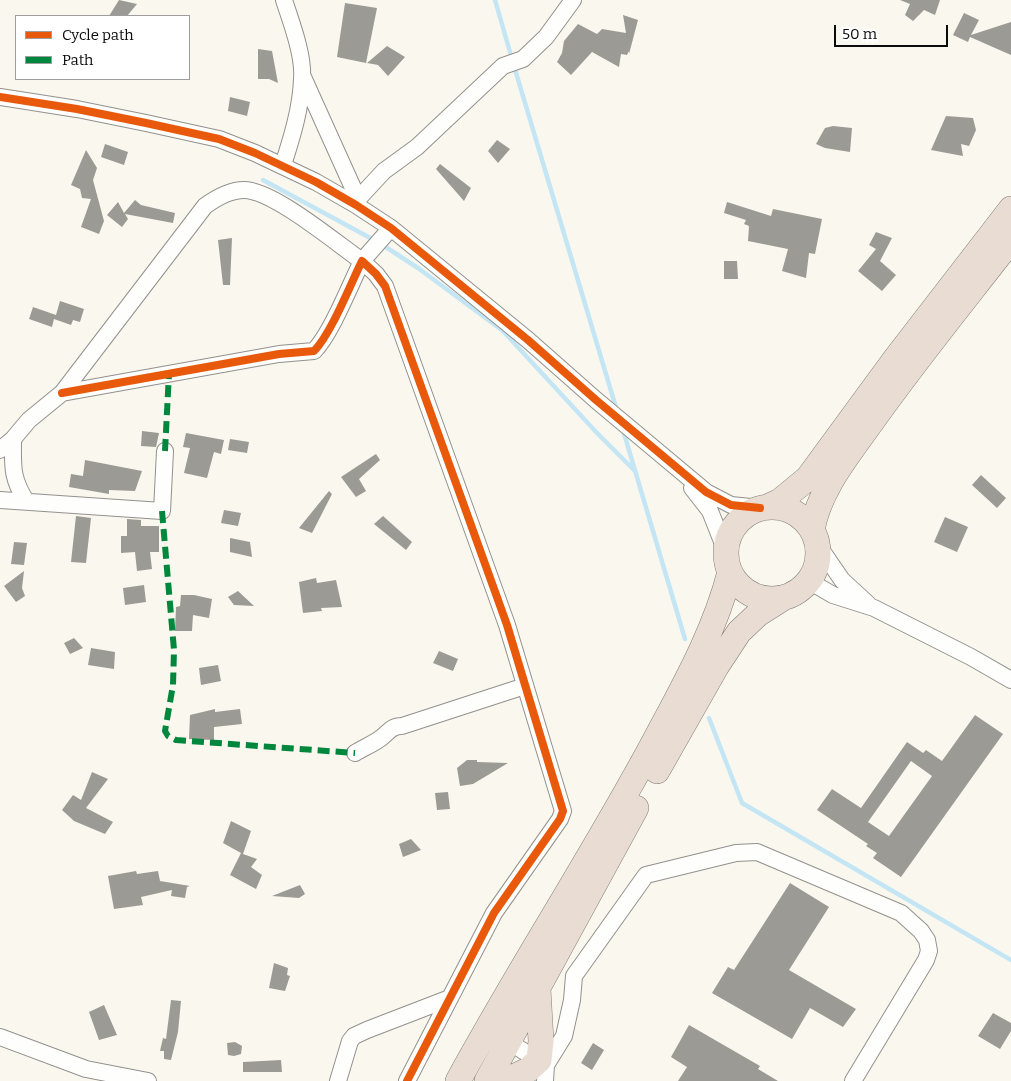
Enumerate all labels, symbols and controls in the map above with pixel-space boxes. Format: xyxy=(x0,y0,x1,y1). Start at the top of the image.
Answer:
legend xyxy=(15,15,190,80)
scale bar xyxy=(836,15,950,47)
text: 50 m xyxy=(842,25,877,43)
text: Cycle path xyxy=(62,26,134,44)
text: Path xyxy=(62,51,93,69)

